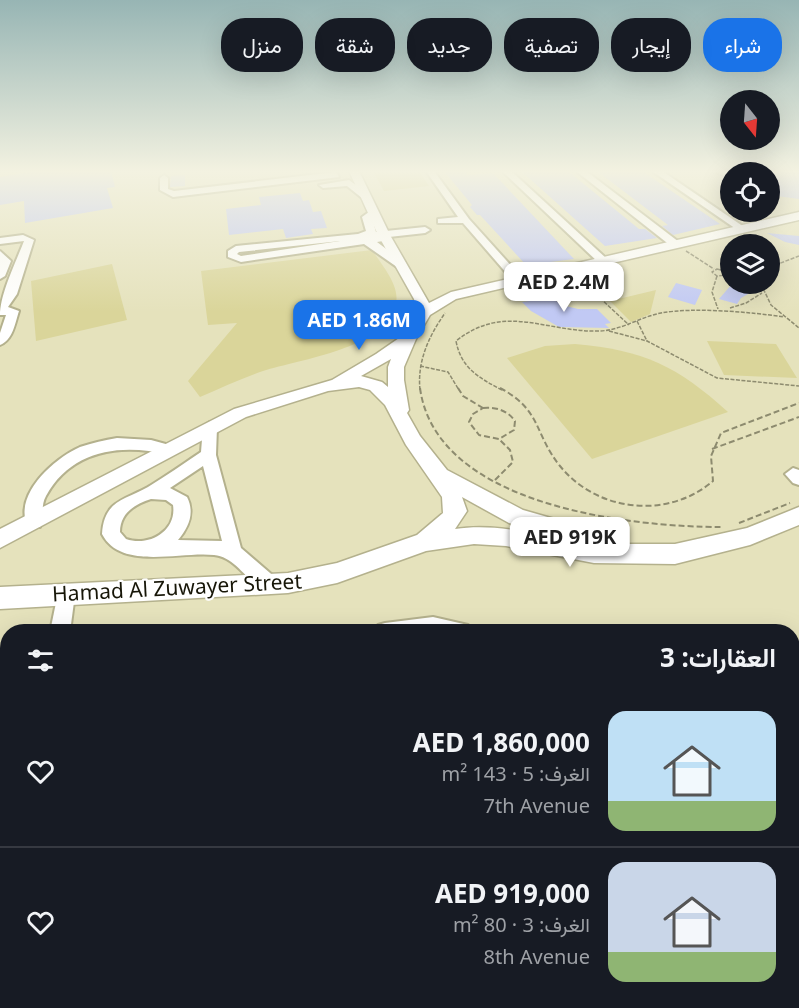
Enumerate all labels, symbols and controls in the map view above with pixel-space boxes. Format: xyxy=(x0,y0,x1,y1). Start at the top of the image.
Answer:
chip: منزل xyxy=(221,18,303,72)
chip: شقة xyxy=(315,18,395,72)
chip: جديد xyxy=(407,18,492,72)
chip: تصفية xyxy=(504,18,599,72)
chip: إيجار xyxy=(611,18,691,72)
chip: شراء xyxy=(703,18,782,72)
north arrow xyxy=(720,90,780,150)
map controls xyxy=(720,90,780,294)
button: locate xyxy=(720,162,780,222)
button: layers xyxy=(720,234,780,294)
pin: AED 2.4M xyxy=(502,262,626,313)
text: AED 2.4M xyxy=(518,268,610,295)
pin: AED 1.86M xyxy=(290,300,428,351)
text: AED 1.86M xyxy=(307,306,411,333)
pin: AED 919K xyxy=(508,517,632,568)
text: AED 919K xyxy=(524,523,616,550)
street label: Hamad Al Zuwayer Street xyxy=(51,566,303,608)
text: العقارات: 3 xyxy=(660,639,776,675)
icon: filters xyxy=(24,644,57,677)
text: AED 1,860,000 xyxy=(413,724,590,760)
icon: home xyxy=(656,735,728,807)
icon: heart xyxy=(24,755,57,788)
text: الغرف: 5 · 143 m² xyxy=(441,760,590,787)
text: 7th Avenue xyxy=(484,792,590,819)
text: AED 919,000 xyxy=(435,875,590,911)
icon: home xyxy=(656,886,728,958)
icon: heart xyxy=(24,906,57,939)
text: الغرف: 3 · 80 m² xyxy=(453,911,590,938)
text: 8th Avenue xyxy=(484,943,590,970)

